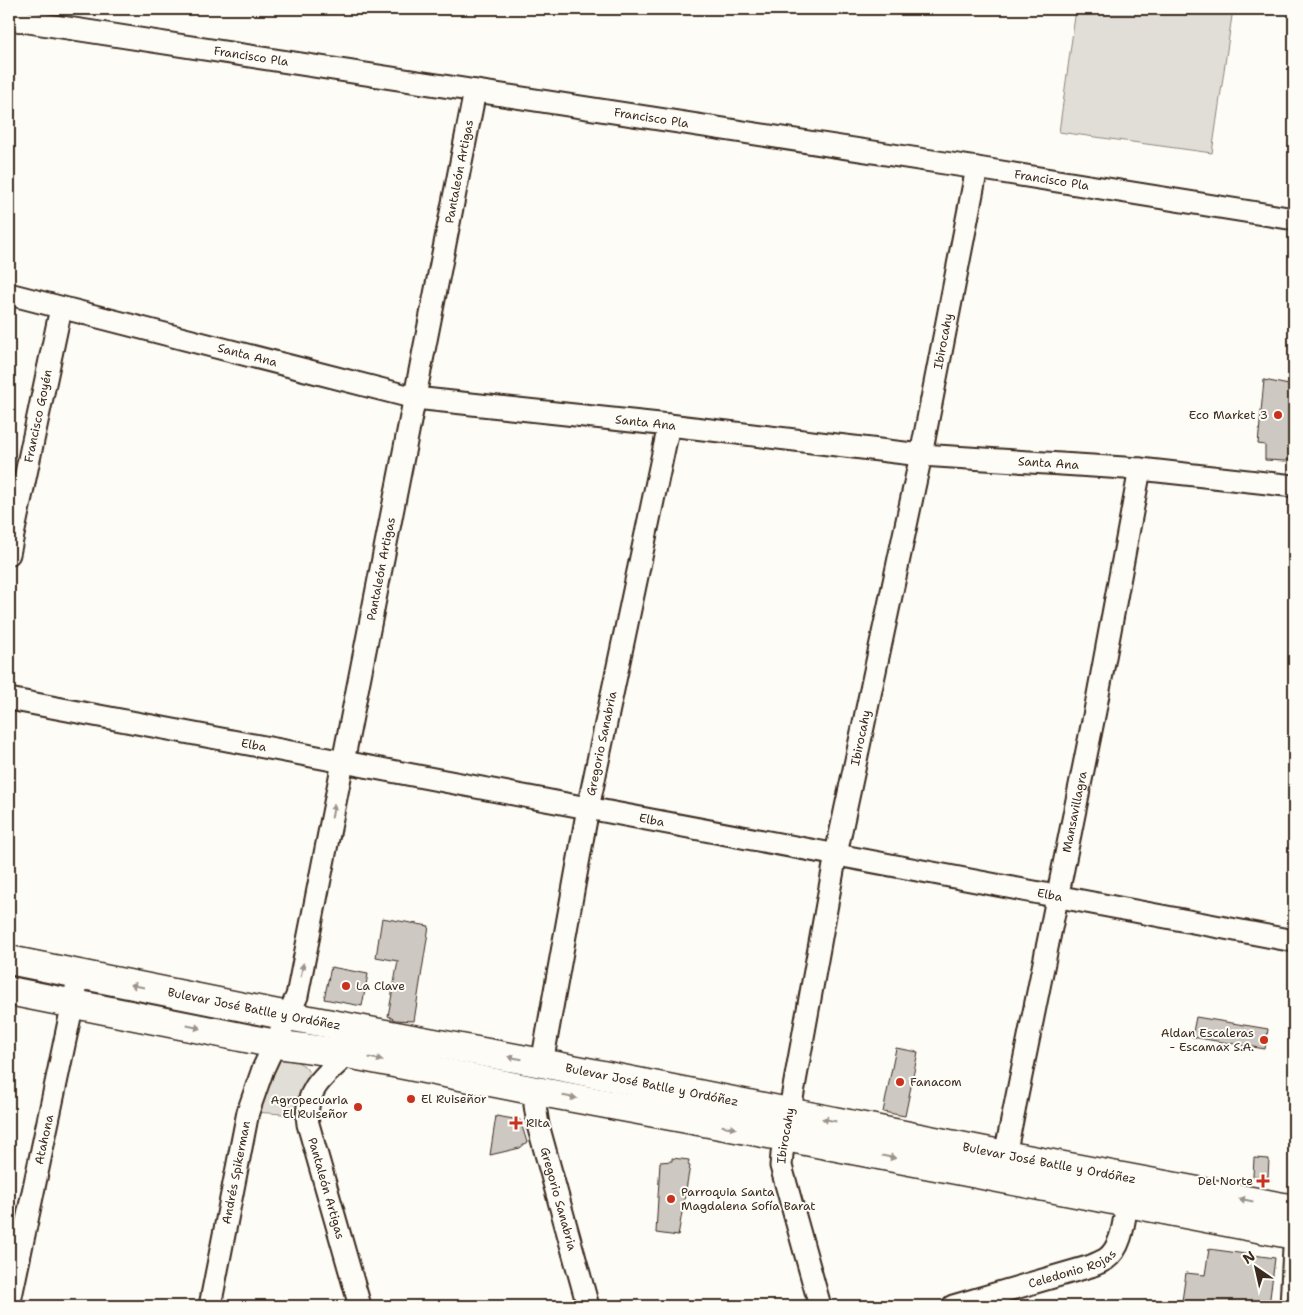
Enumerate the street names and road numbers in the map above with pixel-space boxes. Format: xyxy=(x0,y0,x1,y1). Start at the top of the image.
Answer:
street label: Francisco Pla xyxy=(213,43,290,70)
street label: Francisco Pla xyxy=(613,104,691,132)
street label: Pantaleón Artigas xyxy=(441,118,477,225)
street label: Francisco Pla xyxy=(1013,166,1091,194)
street label: Ibirocahy xyxy=(930,312,956,371)
street label: Santa Ana xyxy=(216,340,279,371)
street label: Francisco Goyén xyxy=(21,368,56,464)
street label: Santa Ana xyxy=(614,411,677,434)
street label: Santa Ana xyxy=(1017,453,1080,473)
street label: Pantaleón Artigas xyxy=(363,516,399,622)
street label: Gregorio Sanabria xyxy=(583,689,621,797)
street label: Ibirocahy xyxy=(847,708,874,767)
street label: Elba xyxy=(240,735,268,755)
street label: Mansavillagra xyxy=(1058,769,1091,854)
street label: Elba xyxy=(638,810,666,830)
street label: Elba xyxy=(1036,885,1064,905)
street label: Bulevar José Batlle y Ordóñez xyxy=(166,984,342,1034)
street label: Bulevar José Batlle y Ordóñez xyxy=(564,1060,740,1110)
street label: Ibirocahy xyxy=(773,1106,798,1164)
street label: Atahona xyxy=(31,1113,57,1166)
street label: Andrés Spikerman xyxy=(218,1120,254,1226)
street label: Pantaleón Artigas xyxy=(304,1136,349,1241)
street label: Bulevar José Batlle y Ordóñez xyxy=(961,1139,1137,1187)
street label: Gregorio Sanabria xyxy=(537,1145,580,1253)
street label: Celedonio Rojas xyxy=(1027,1246,1120,1292)

